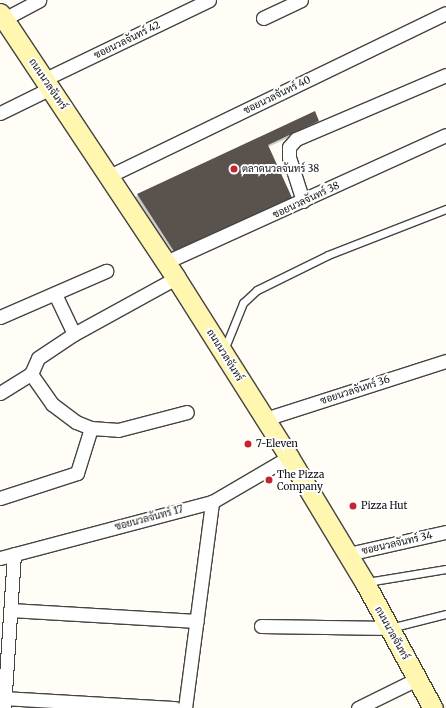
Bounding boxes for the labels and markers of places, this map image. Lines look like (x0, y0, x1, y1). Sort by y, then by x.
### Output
place label: ตลาดนวลจันทร์ 38 (242, 163, 319, 175)
marker: ตลาดนวลจันทร์ 38 (229, 164, 239, 174)
place label: 7-Eleven (256, 438, 298, 450)
marker: 7-Eleven (243, 439, 253, 449)
place label: The Pizza Company (277, 468, 324, 492)
marker: The Pizza Company (264, 475, 274, 485)
place label: Pizza Hut (361, 500, 407, 512)
marker: Pizza Hut (348, 501, 358, 511)

